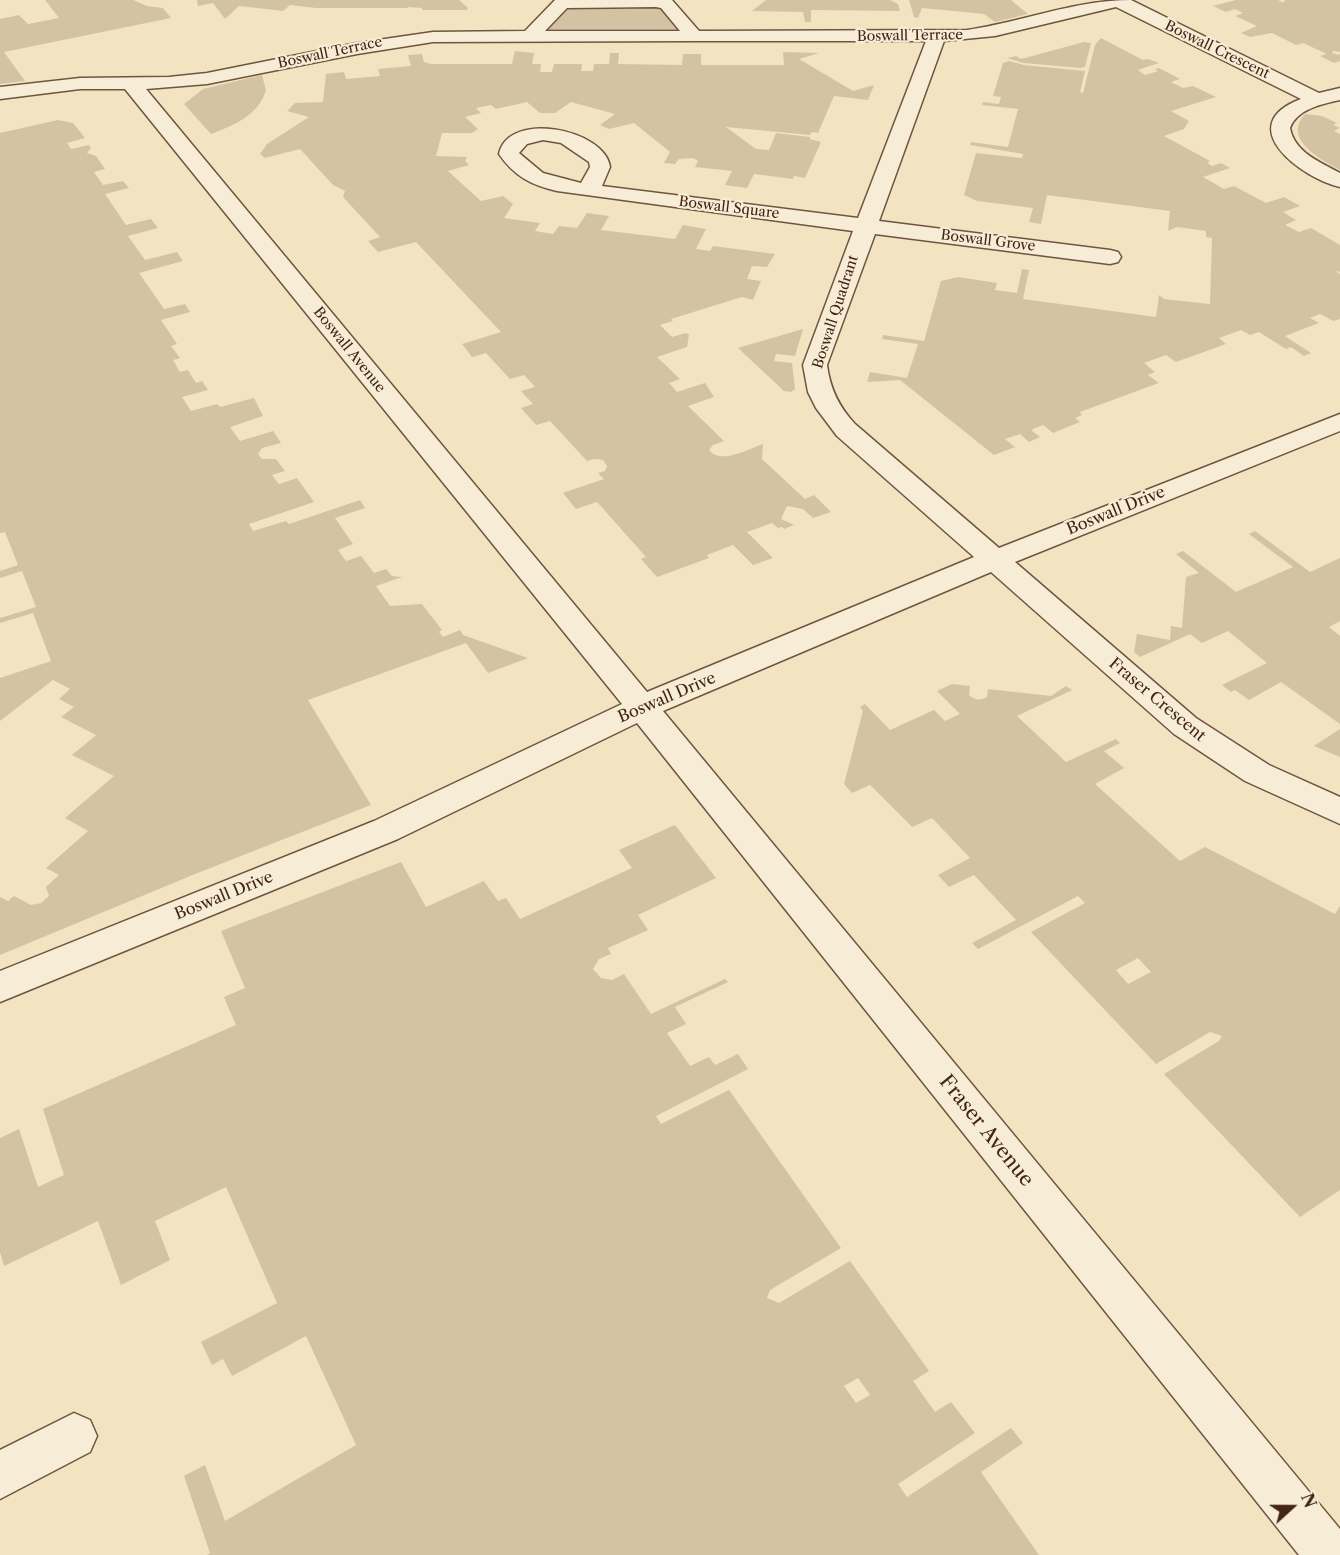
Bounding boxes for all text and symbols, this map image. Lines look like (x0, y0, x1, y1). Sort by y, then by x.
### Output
street label: Boswall Crescent (1162, 17, 1272, 83)
street label: Boswall Terrace (857, 27, 963, 45)
street label: Boswall Terrace (276, 34, 384, 72)
street label: Boswall Square (678, 193, 780, 223)
street label: Boswall Grove (940, 227, 1036, 255)
street label: Boswall Quadrant (810, 253, 862, 371)
street label: Boswall Avenue (310, 304, 388, 396)
street label: Boswall Drive (1064, 483, 1168, 539)
street label: Fraser Crescent (1105, 654, 1209, 746)
street label: Boswall Drive (615, 669, 719, 727)
street label: Boswall Drive (172, 868, 276, 924)
street label: Fraser Avenue (934, 1070, 1038, 1192)
north arrow (1262, 1477, 1322, 1537)
text: N (1297, 1490, 1321, 1511)

